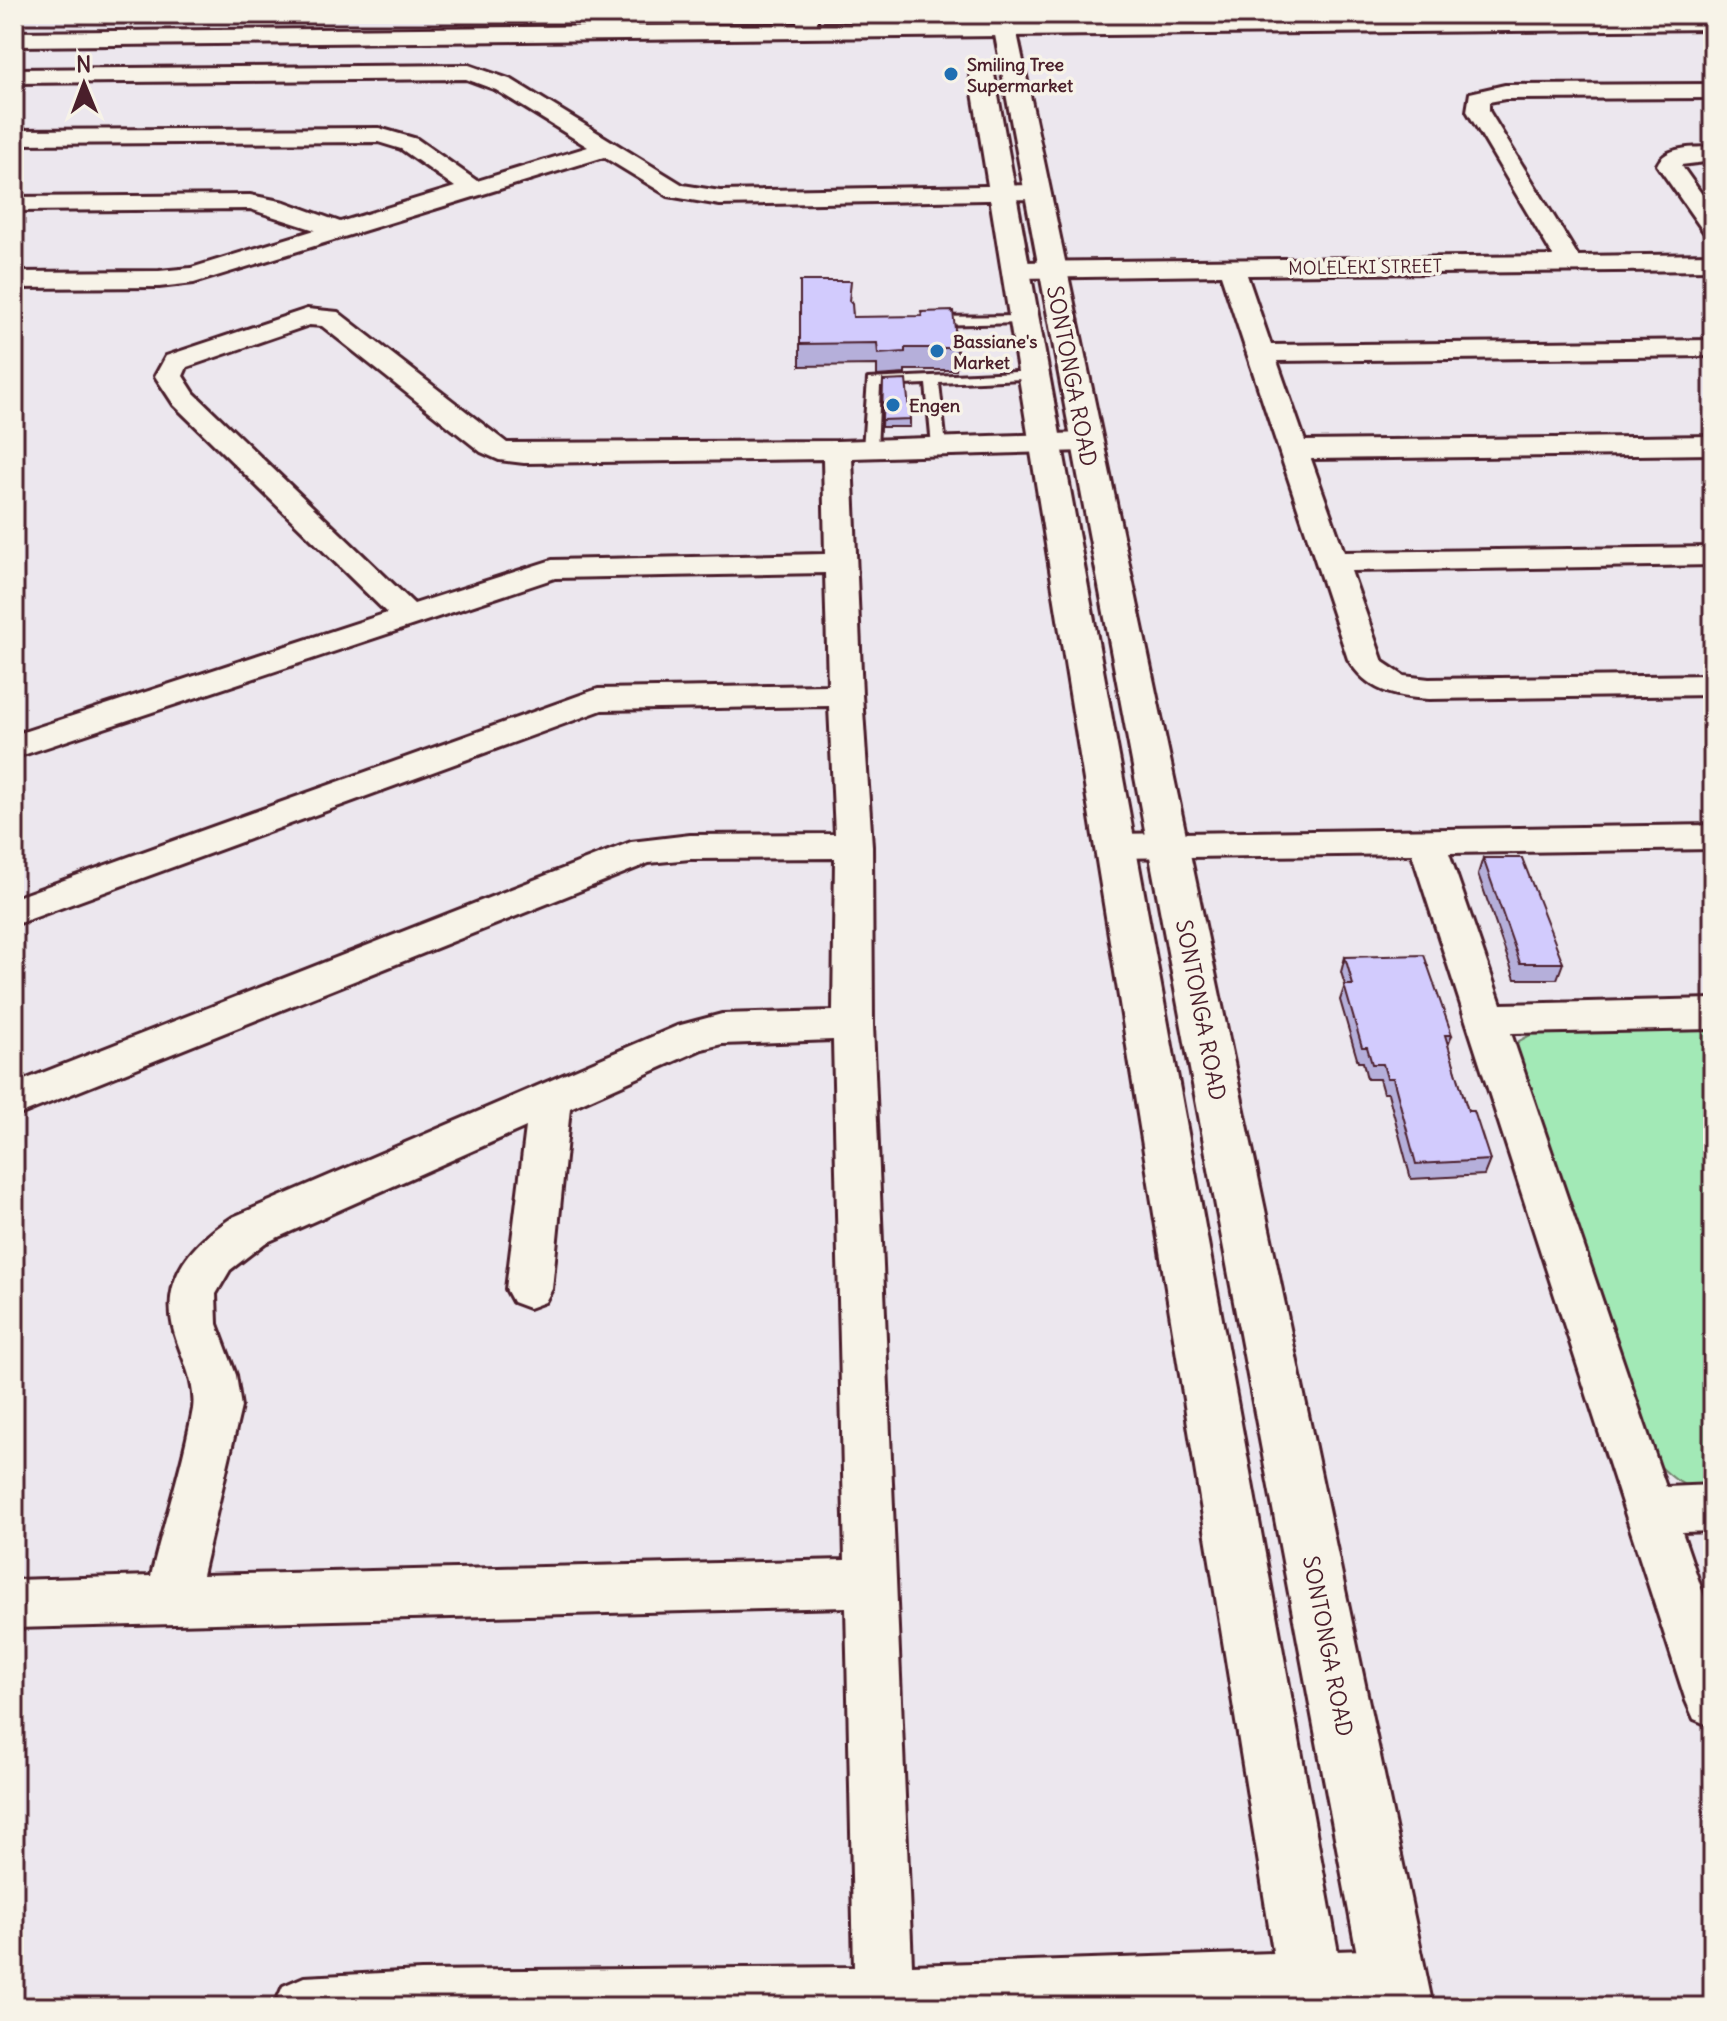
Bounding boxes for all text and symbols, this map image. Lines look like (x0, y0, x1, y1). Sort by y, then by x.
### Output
north arrow (44, 44, 124, 124)
text: N (76, 50, 91, 78)
place label: Smiling Tree Supermarket (967, 53, 1074, 97)
marker: Smiling Tree Supermarket (942, 65, 960, 83)
street label: MOLELEKI STREET (1288, 254, 1442, 280)
street label: SONTONGA ROAD (1041, 283, 1103, 469)
place label: Bassiane's Market (953, 330, 1038, 374)
marker: Bassiane's Market (928, 342, 946, 360)
place label: Engen (909, 394, 961, 417)
marker: Engen (884, 396, 902, 414)
street label: SONTONGA ROAD (1170, 917, 1232, 1103)
street label: SONTONGA ROAD (1297, 1553, 1359, 1739)

